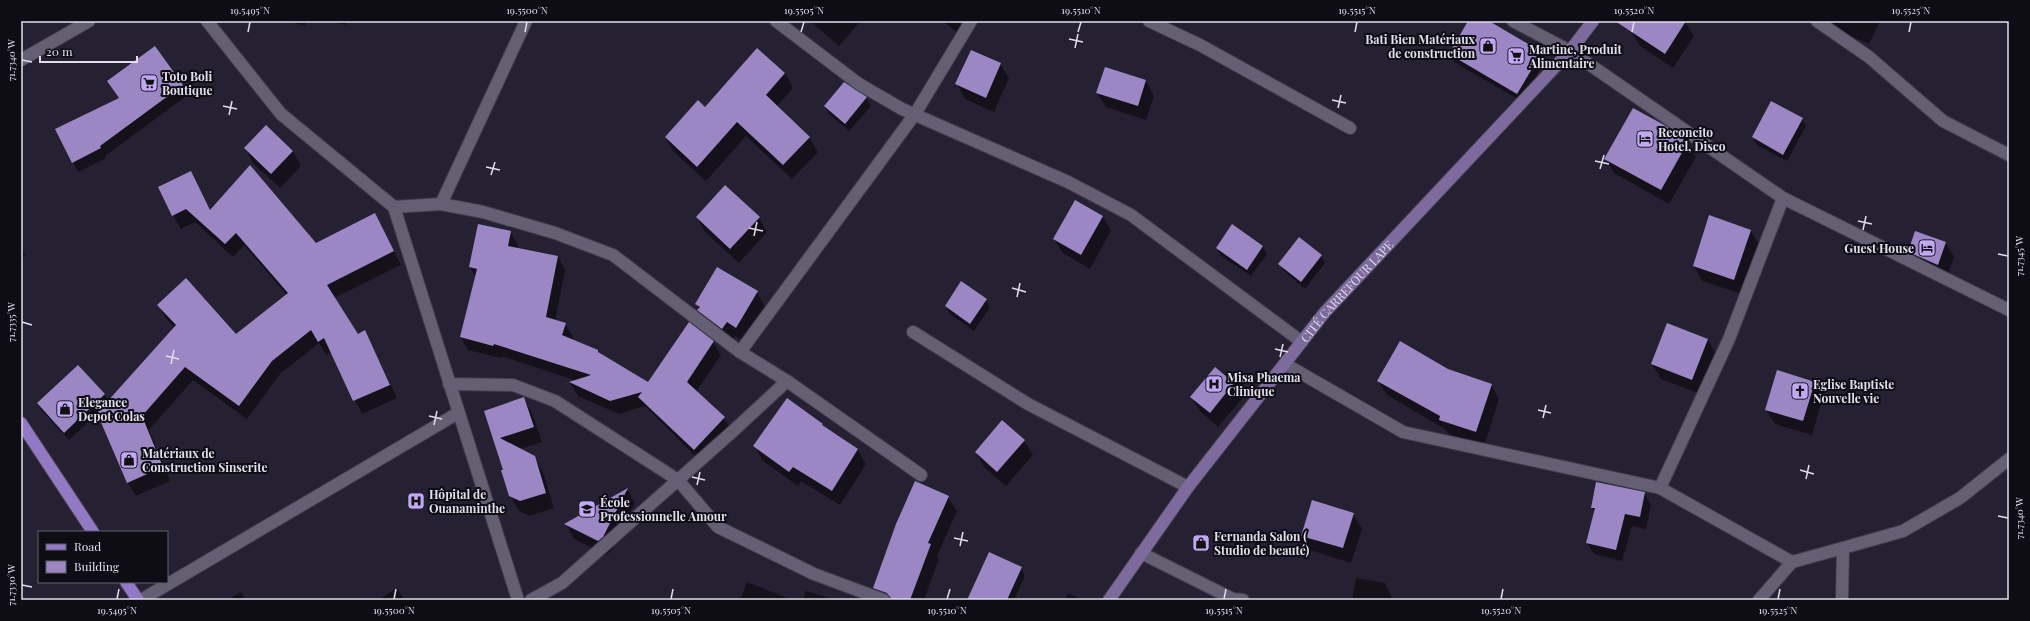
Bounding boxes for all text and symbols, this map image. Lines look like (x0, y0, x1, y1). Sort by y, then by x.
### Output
text: 19.5495°N (230, 3, 270, 17)
text: 19.5500°N (506, 3, 548, 17)
text: 19.5505°N (784, 3, 824, 17)
text: 19.5510°N (1061, 3, 1101, 17)
text: 19.5515°N (1338, 3, 1376, 17)
text: 19.5520°N (1614, 3, 1654, 17)
text: 19.5525°N (1892, 3, 1930, 17)
place label: Bati Bien Matériaux de construction (1365, 31, 1476, 61)
shop icon: Bati Bien Matériaux de construction (1478, 36, 1498, 56)
text: 71.7340°W (4, 38, 18, 81)
scale bar (40, 38, 137, 64)
place label: Martine, Produit Alimentaire (1528, 41, 1622, 71)
text: 20 m (46, 43, 73, 59)
supermarket icon: Martine, Produit Alimentaire (1506, 46, 1526, 66)
place label: Toto Boli Boutique (162, 68, 213, 98)
supermarket icon: Toto Boli Boutique (139, 73, 159, 93)
place label: Reconcito Hotel, Disco (1658, 124, 1726, 154)
hotel icon: Reconcito Hotel, Disco (1635, 129, 1655, 149)
text: 71.7345°W (2012, 235, 2026, 276)
street label: CITÉ CARREFOUR LAPE (1297, 237, 1396, 345)
hotel icon: Guest House (1917, 238, 1937, 258)
place label: Guest House (1844, 240, 1914, 256)
text: 71.7335°W (4, 301, 18, 342)
place label: Misa Phaema Clinique (1227, 369, 1301, 399)
hospital icon: Misa Phaema Clinique (1204, 374, 1224, 394)
place label: Eglise Baptiste Nouvelle vie (1813, 376, 1894, 406)
church icon: Eglise Baptiste Nouvelle vie (1790, 381, 1810, 401)
place label: Elegance Depot Colas (78, 394, 145, 424)
shop icon: Elegance Depot Colas (55, 399, 75, 419)
place label: Matériaux de Construction Sinserite (142, 445, 267, 475)
shop icon: Matériaux de Construction Sinserite (119, 450, 139, 470)
place label: Hôpital de Ouanaminthe (429, 486, 505, 516)
hospital icon: Hôpital de Ouanaminthe (406, 491, 426, 511)
place label: École Professionnelle Amour (600, 494, 727, 524)
text: 71.7340°W (2012, 496, 2026, 539)
school or university icon: École Professionnelle Amour (577, 499, 597, 519)
place label: Fernanda Salon ( Studio de beauté) (1214, 528, 1310, 558)
legend (38, 531, 168, 583)
shop icon: Fernanda Salon ( Studio de beauté) (1191, 533, 1211, 553)
text: Road (74, 538, 101, 554)
text: Building (74, 558, 120, 574)
text: 71.7330°W (4, 563, 18, 606)
text: 19.5495°N (97, 603, 137, 617)
text: 19.5500°N (373, 603, 415, 617)
text: 19.5505°N (651, 603, 691, 617)
text: 19.5510°N (927, 603, 967, 617)
text: 19.5515°N (1205, 603, 1243, 617)
text: 19.5520°N (1481, 603, 1521, 617)
text: 19.5525°N (1759, 603, 1797, 617)

